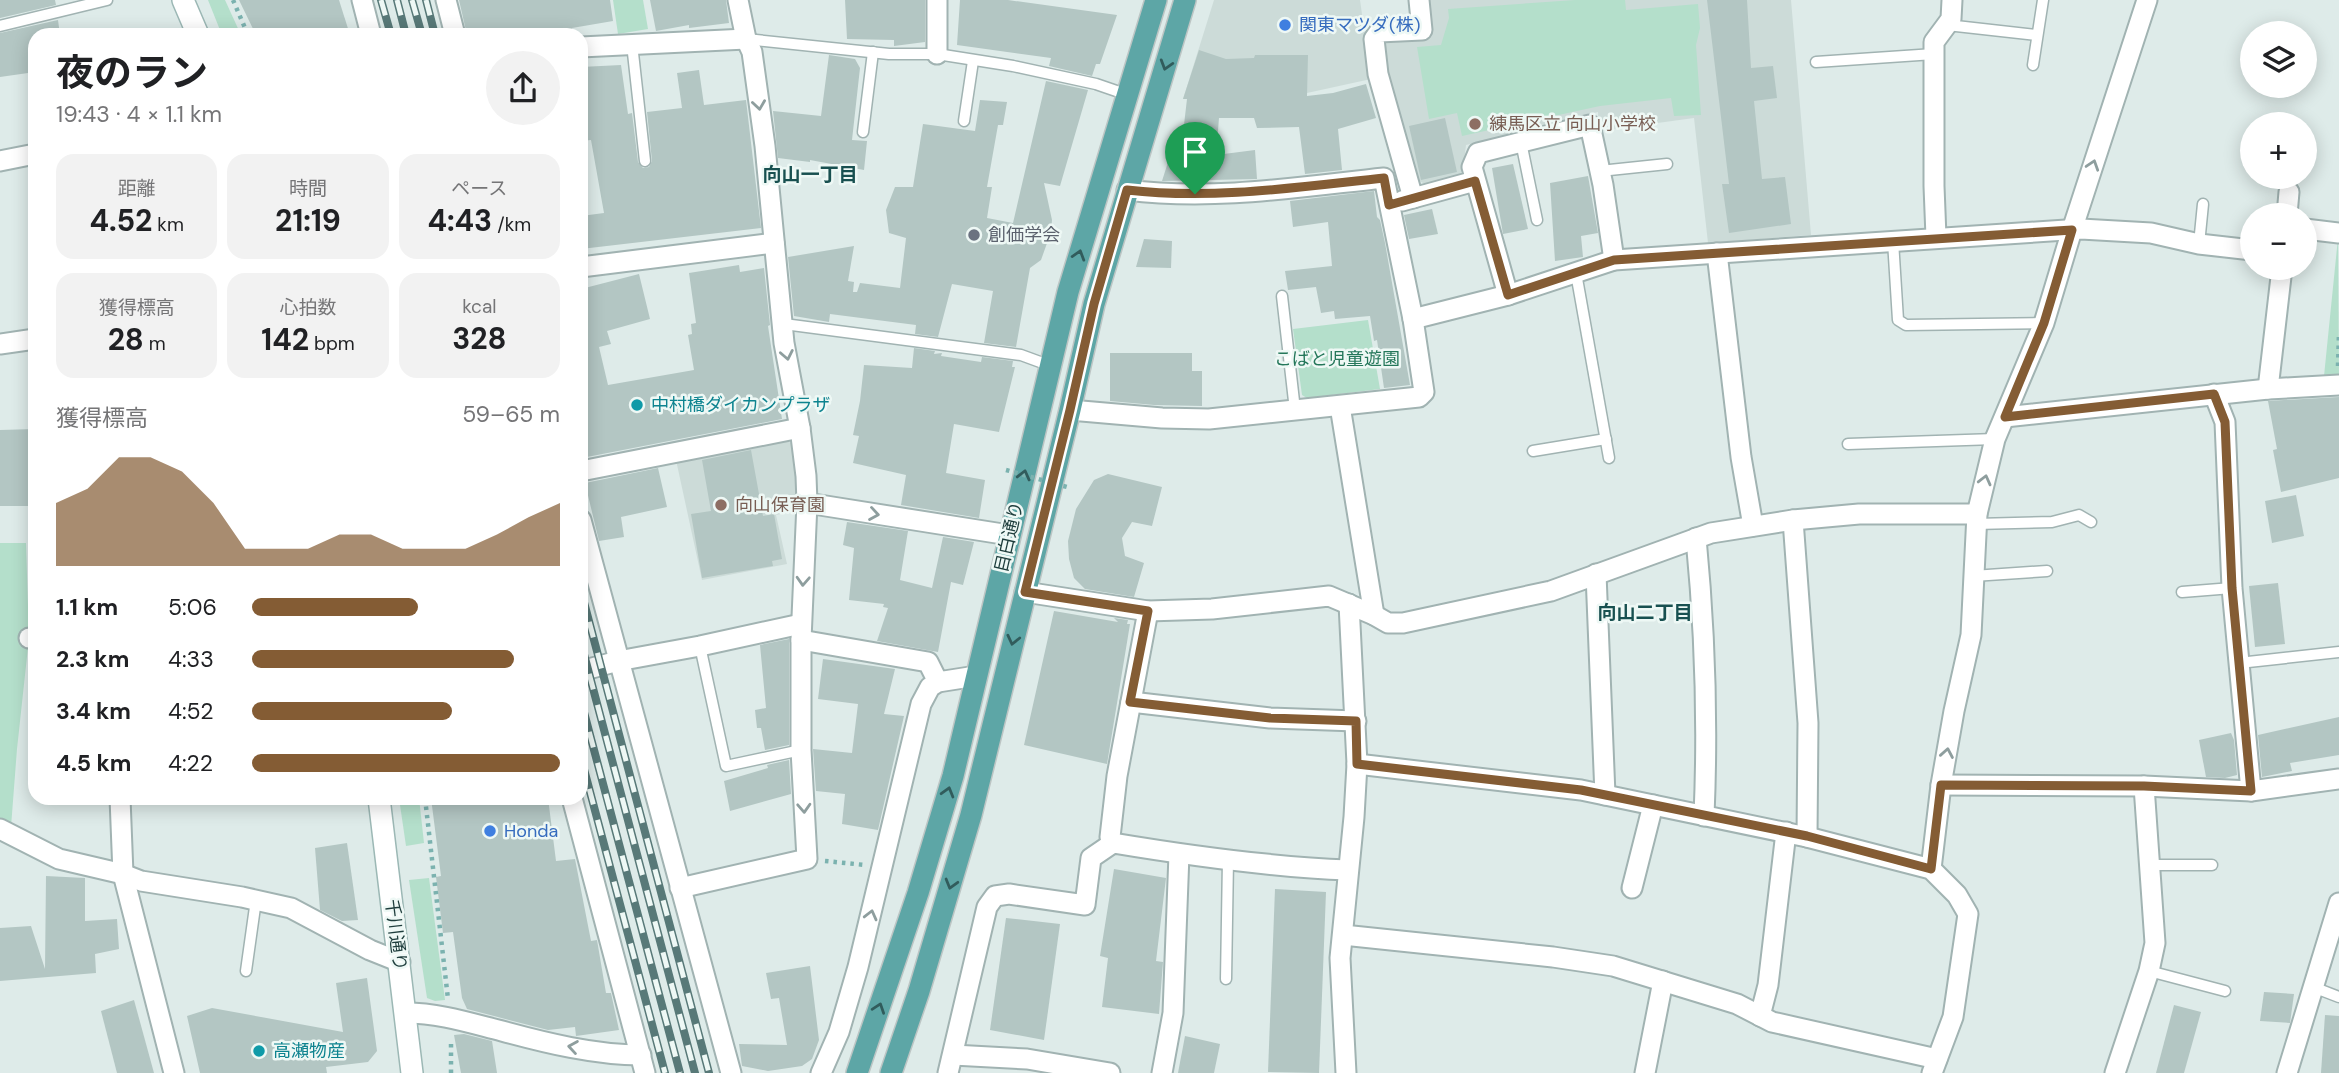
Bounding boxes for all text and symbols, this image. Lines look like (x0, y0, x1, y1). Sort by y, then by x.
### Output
place label: 関東マツダ(株) (1299, 13, 1420, 37)
marker: 関東マツダ(株) (1277, 17, 1293, 33)
map controls (2240, 21, 2317, 280)
button: layers (2240, 21, 2317, 98)
text: 夜のラン (56, 48, 208, 98)
button: share (486, 51, 560, 125)
one-way arrow (1159, 59, 1174, 71)
text: 19:43 · 4 × 1.1 km (56, 99, 222, 129)
one-way arrow (752, 99, 767, 111)
place label: 練馬区立 向山小学校 (1489, 112, 1656, 136)
button: + (2240, 112, 2317, 189)
marker: 練馬区立 向山小学校 (1467, 116, 1483, 132)
pin (1165, 122, 1225, 194)
icon: arrive (1176, 133, 1214, 171)
one-way arrow (2085, 159, 2099, 171)
district label: 向山一丁目 (762, 162, 858, 187)
text: 距離 (118, 176, 156, 201)
text: 時間 (289, 176, 327, 201)
text: ペース (451, 176, 507, 201)
text: 4.52 (89, 201, 152, 240)
text: 21:19 (275, 201, 341, 240)
text: 4:43 (427, 201, 492, 240)
button: − (2240, 203, 2317, 280)
text: km (152, 212, 184, 237)
text: /km (492, 212, 531, 237)
place label: 創価学会 (988, 223, 1060, 247)
marker: 創価学会 (966, 227, 982, 243)
one-way arrow (1071, 249, 1086, 261)
text: kcal (462, 294, 496, 319)
text: 獲得標高 (99, 295, 175, 320)
text: 心拍数 (279, 295, 337, 320)
text: 328 (452, 319, 506, 358)
text: 28 (108, 320, 144, 359)
text: 142 (261, 320, 309, 359)
text: m (144, 331, 166, 356)
text: bpm (309, 331, 355, 356)
park label: こばと児童遊園 (1274, 347, 1400, 371)
one-way arrow (778, 349, 793, 361)
place label: 中村橋ダイカンプラザ (651, 393, 830, 417)
marker: 中村橋ダイカンプラザ (629, 397, 645, 413)
text: 59–65 m (462, 399, 560, 429)
text: 獲得標高 (56, 403, 148, 433)
one-way arrow (1016, 469, 1030, 481)
one-way arrow (1977, 474, 1991, 486)
place label: 向山保育園 (735, 493, 825, 517)
marker: 向山保育園 (713, 497, 729, 513)
street label: 目白通り (989, 499, 1029, 575)
one-way arrow (868, 506, 880, 521)
one-way arrow (796, 576, 811, 587)
text: 1.1 km (56, 592, 118, 622)
text: 5:06 (168, 592, 217, 622)
district label: 向山二丁目 (1597, 600, 1693, 625)
one-way arrow (1007, 634, 1022, 646)
text: 2.3 km (56, 644, 129, 674)
text: 4:33 (168, 644, 214, 674)
text: 3.4 km (56, 696, 131, 726)
text: 4:52 (168, 696, 214, 726)
one-way arrow (1939, 747, 1954, 758)
text: 4.5 km (56, 748, 131, 778)
text: 4:22 (168, 748, 213, 778)
one-way arrow (940, 786, 955, 798)
one-way arrow (796, 803, 811, 814)
place label: Honda (504, 819, 558, 843)
marker: Honda (482, 823, 498, 839)
one-way arrow (945, 878, 960, 890)
street label: 千川通り (380, 898, 412, 972)
one-way arrow (863, 909, 877, 921)
one-way arrow (871, 1003, 885, 1015)
place label: 高瀬物産 (273, 1039, 345, 1063)
one-way arrow (567, 1040, 579, 1055)
marker: 高瀬物産 (251, 1043, 267, 1059)

